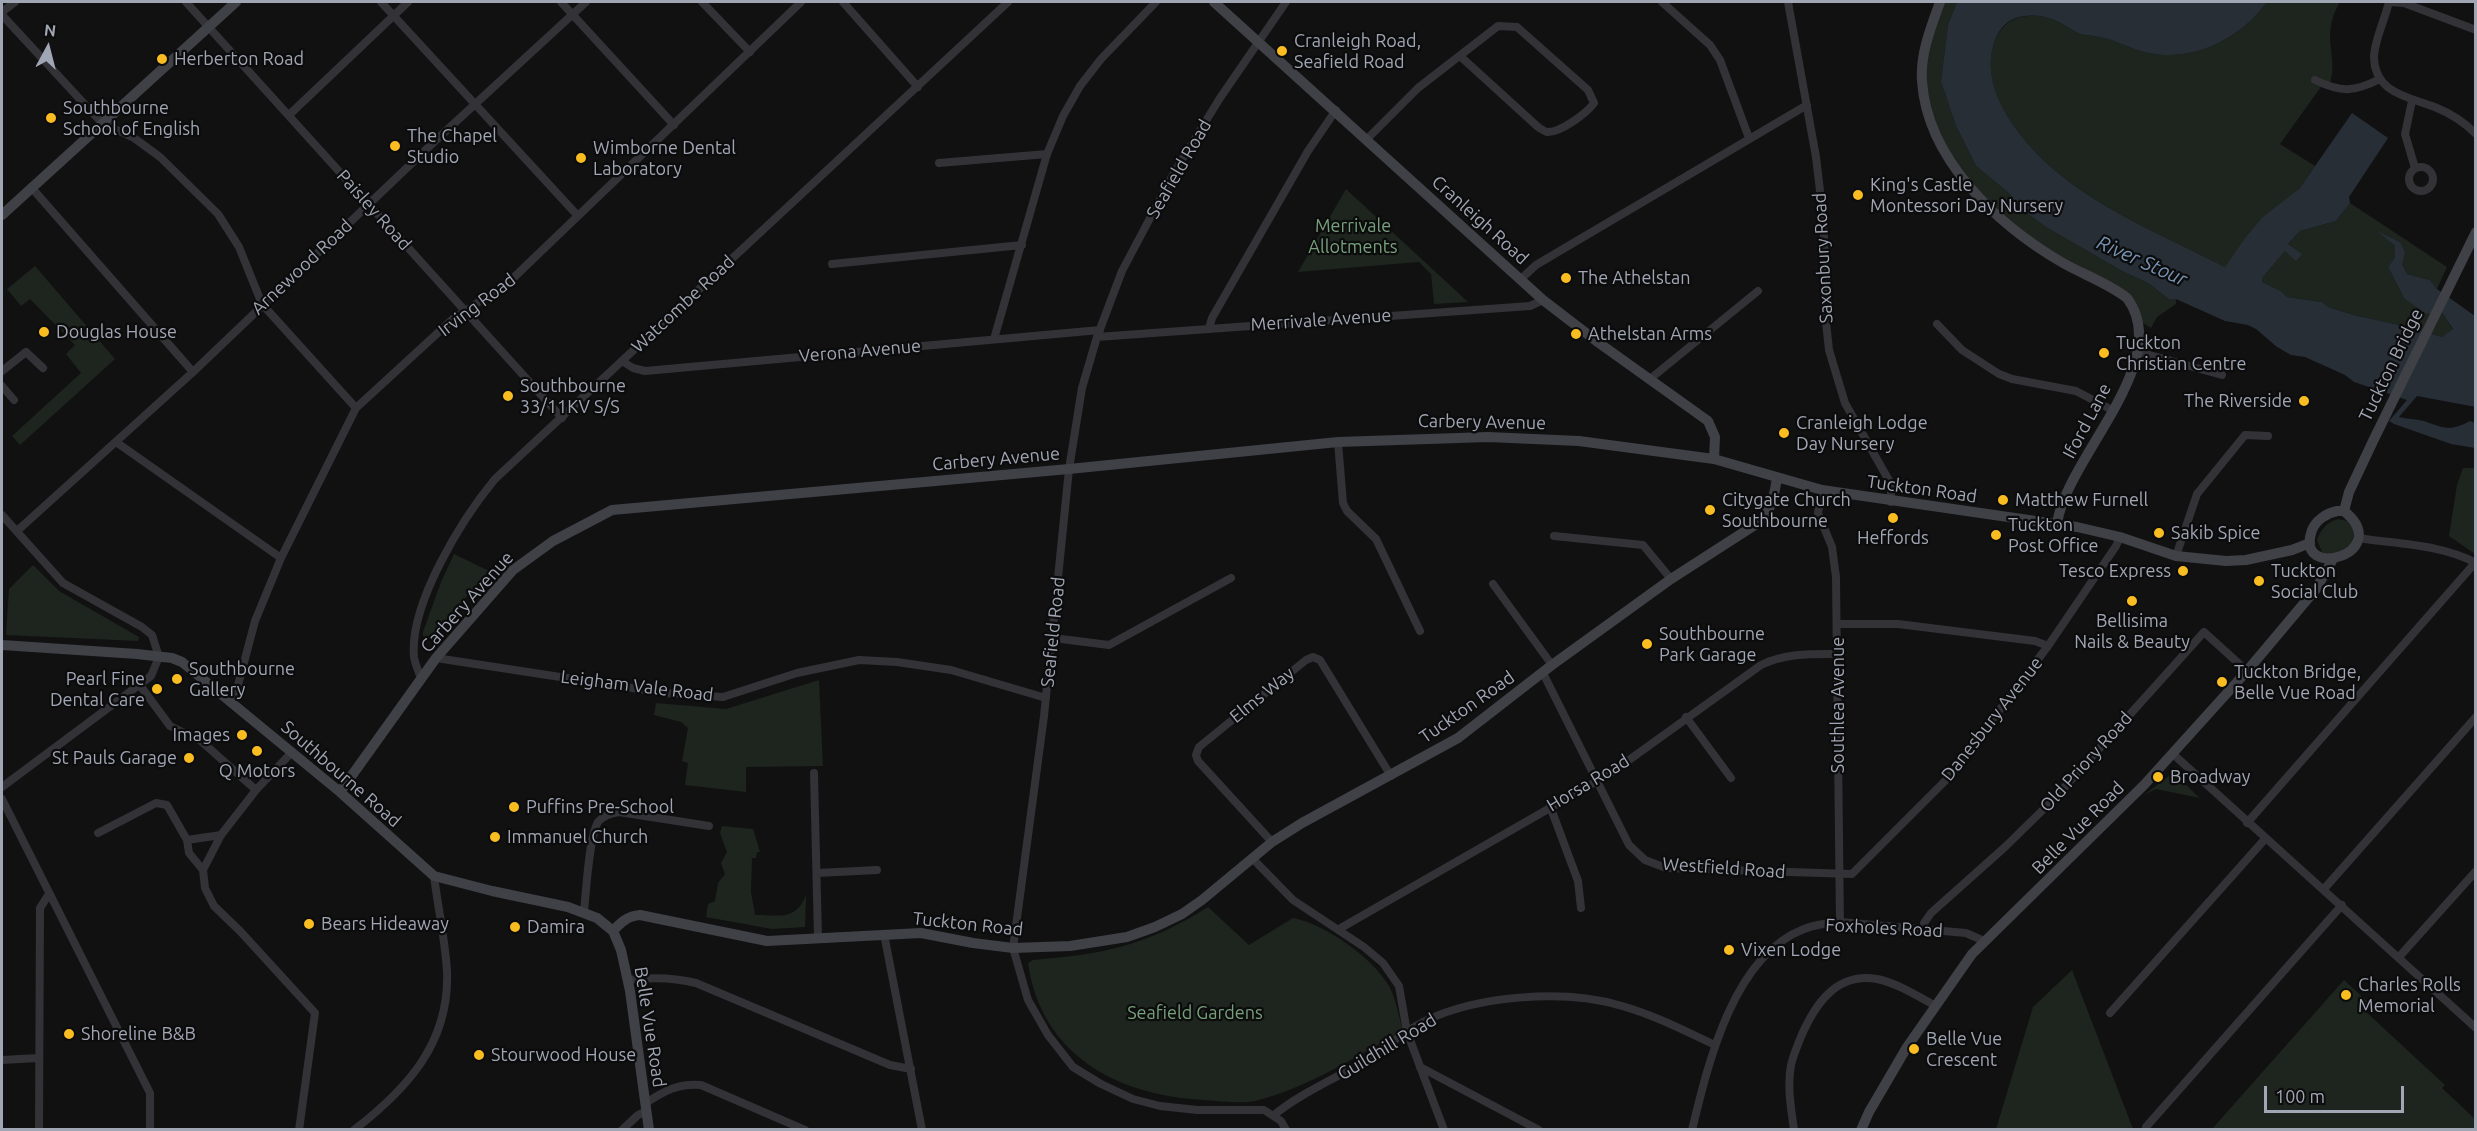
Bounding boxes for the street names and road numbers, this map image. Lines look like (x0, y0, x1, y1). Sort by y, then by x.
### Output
street label: Seafield Road (1142, 116, 1216, 222)
street label: Paisley Road (332, 165, 416, 255)
street label: Cranleigh Road (1427, 171, 1533, 269)
street label: Saxonbury Road (1809, 192, 1837, 324)
street label: Arnewood Road (247, 215, 357, 319)
street label: Watcombe Road (627, 251, 739, 357)
street label: Irving Road (434, 269, 520, 341)
street label: Merrivale Avenue (1250, 304, 1392, 336)
street label: Tuckton Bridge (2354, 305, 2428, 425)
street label: Verona Avenue (798, 335, 922, 367)
street label: Iford Lane (2058, 380, 2116, 462)
street label: Carbery Avenue (1418, 410, 1546, 434)
street label: Carbery Avenue (931, 443, 1061, 475)
street label: Tuckton Road (1866, 471, 1978, 507)
street label: Carbery Avenue (416, 547, 518, 657)
street label: Seafield Road (1036, 576, 1070, 688)
street label: Southlea Avenue (1827, 637, 1849, 773)
street label: Danesbury Avenue (1937, 653, 2047, 785)
street label: Elms Way (1225, 663, 1299, 727)
street label: Leigham Vale Road (559, 666, 715, 706)
street label: Tuckton Road (1415, 666, 1519, 748)
street label: Old Priory Road (2035, 707, 2137, 817)
street label: Southbourne Road (277, 716, 405, 832)
street label: Horsa Road (1543, 750, 1633, 816)
street label: Belle Vue Road (2027, 777, 2129, 879)
street label: Westfield Road (1662, 853, 1786, 883)
street label: Tuckton Road (912, 907, 1024, 941)
street label: Foxholes Road (1825, 914, 1943, 942)
street label: Belle Vue Road (630, 965, 670, 1089)
street label: Guildhill Road (1334, 1009, 1440, 1085)

